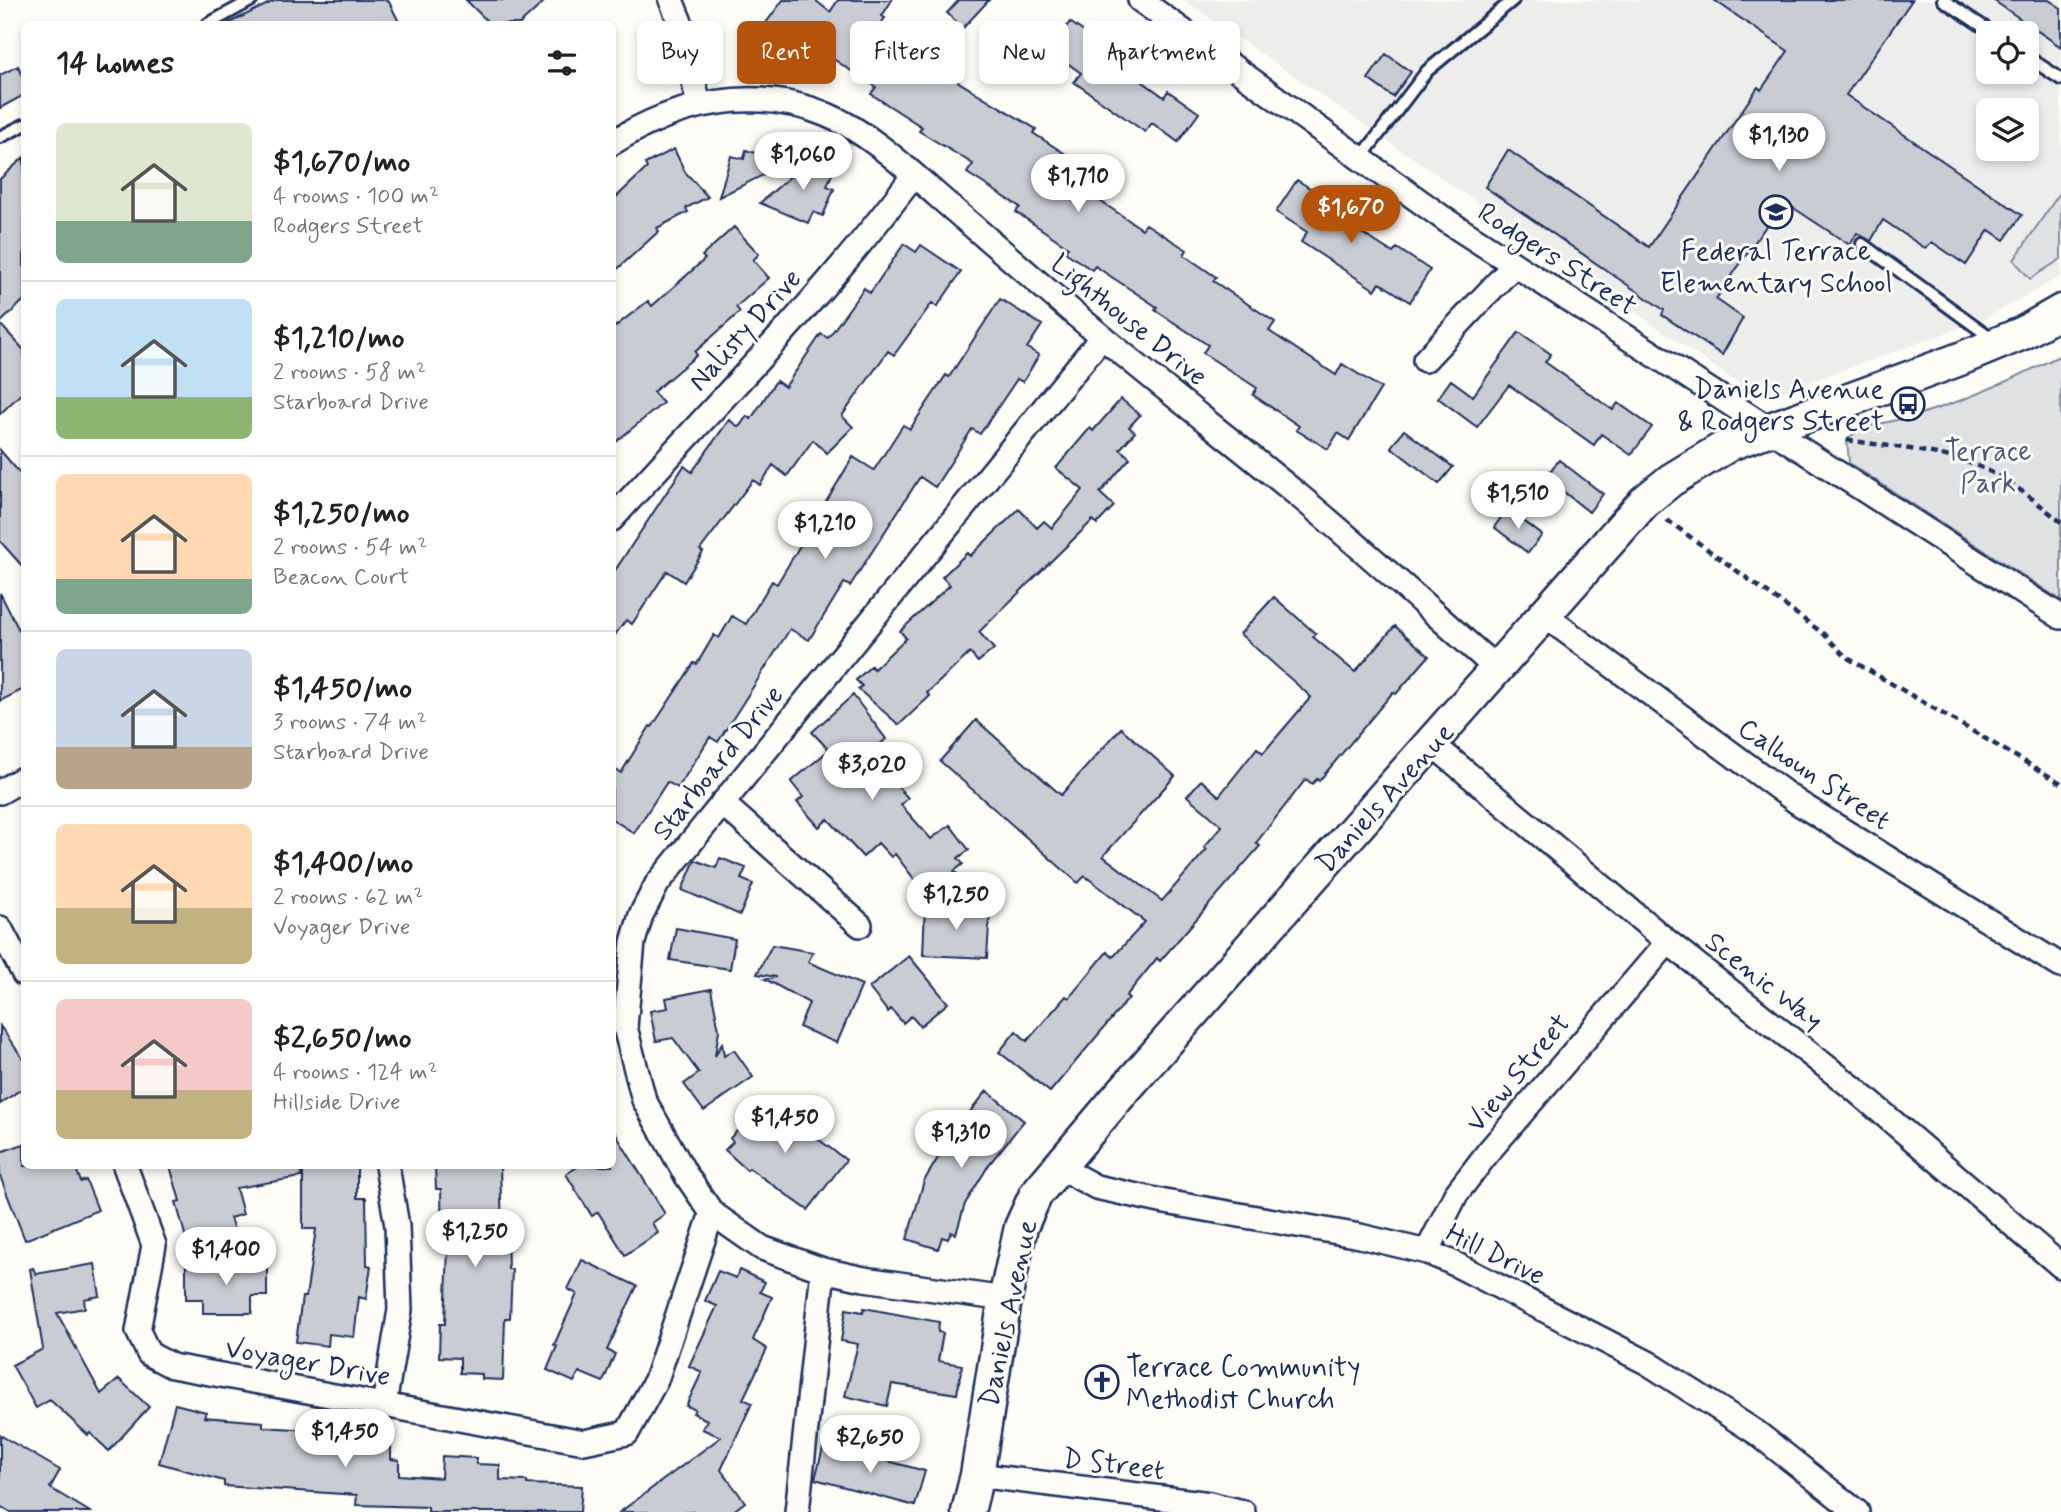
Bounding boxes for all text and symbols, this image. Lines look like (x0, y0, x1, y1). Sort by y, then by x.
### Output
chip: Buy (637, 21, 723, 84)
chip: Rent (737, 21, 836, 84)
chip: Filters (850, 21, 965, 84)
chip: New (979, 21, 1069, 84)
chip: Apartment (1083, 21, 1240, 84)
map controls (1976, 21, 2039, 161)
button: locate (1976, 21, 2039, 84)
text: 14 homes (56, 44, 174, 83)
icon: filters (543, 44, 581, 82)
button: layers (1976, 98, 2039, 161)
pin: $1,130 (1722, 114, 1836, 173)
text: $1,130 (1749, 121, 1809, 151)
pin: $1,060 (746, 132, 860, 192)
text: $1,060 (770, 140, 836, 170)
text: $1,670/mo (273, 143, 410, 182)
icon: home (112, 151, 196, 235)
pin: $1,710 (1021, 154, 1135, 214)
text: $1,710 (1047, 162, 1109, 192)
text: 4 rooms · 100 m² (273, 182, 439, 212)
pin: $1,670 (1294, 186, 1408, 245)
text: $1,670 (1317, 193, 1385, 223)
school or university icon: Federal Terrace Elementary School (1757, 193, 1795, 231)
street label: Rodgers Street (1469, 195, 1643, 327)
text: Rodgers Street (273, 212, 423, 242)
place label: Federal Terrace Elementary School (1660, 234, 1892, 303)
street label: Lighthouse Drive (1041, 246, 1214, 398)
street label: Nalisty Drive (681, 262, 811, 400)
text: $1,210/mo (273, 319, 405, 358)
icon: home (112, 327, 196, 411)
text: 2 rooms · 58 m² (273, 358, 426, 388)
place label: Daniels Avenue & Rodgers Street (1677, 372, 1884, 443)
bus stop icon: Daniels Avenue & Rodgers Street (1889, 385, 1927, 423)
text: Starboard Drive (273, 388, 429, 418)
park label: Terrace Park (1944, 434, 2032, 503)
pin: $1,510 (1461, 472, 1575, 531)
text: $1,510 (1487, 479, 1549, 509)
text: $1,250/mo (273, 494, 410, 533)
icon: home (112, 502, 196, 586)
pin: $1,210 (768, 502, 882, 561)
text: $1,210 (794, 509, 856, 539)
text: 2 rooms · 54 m² (273, 533, 427, 563)
text: Beacon Court (273, 563, 409, 593)
text: $1,450/mo (273, 669, 412, 708)
icon: home (112, 677, 196, 761)
street label: Starboard Drive (645, 678, 793, 849)
text: 3 rooms · 74 m² (273, 708, 427, 738)
street label: Calhoun Street (1730, 710, 1897, 840)
street label: Daniels Avenue (1308, 716, 1463, 882)
text: Starboard Drive (273, 738, 429, 768)
pin: $3,020 (815, 742, 929, 802)
text: $3,020 (838, 750, 906, 780)
text: $1,400/mo (273, 844, 413, 883)
icon: home (112, 852, 196, 936)
pin: $1,250 (899, 872, 1013, 932)
text: $1,250 (923, 880, 989, 910)
text: 2 rooms · 62 m² (273, 883, 424, 913)
text: Voyager Drive (273, 913, 410, 943)
street label: Scenic Way (1697, 924, 1830, 1040)
street label: View Street (1458, 1006, 1580, 1141)
text: $2,650/mo (273, 1019, 412, 1058)
icon: home (112, 1027, 196, 1111)
text: 4 rooms · 124 m² (273, 1058, 438, 1088)
text: Hillside Drive (273, 1088, 401, 1118)
pin: $1,450 (728, 1096, 842, 1155)
text: $1,450 (751, 1103, 819, 1133)
pin: $1,310 (904, 1110, 1018, 1170)
text: $1,310 (931, 1118, 991, 1148)
pin: $1,250 (418, 1210, 532, 1269)
street label: Hill Drive (1439, 1215, 1551, 1295)
text: $1,250 (442, 1217, 508, 1247)
street label: Daniels Avenue (972, 1217, 1047, 1410)
pin: $1,400 (169, 1228, 283, 1287)
text: $1,400 (191, 1235, 261, 1265)
street label: Voyager Drive (222, 1331, 393, 1398)
place label: Terrace Community Methodist Church (1126, 1350, 1361, 1419)
church icon: Terrace Community Methodist Church (1083, 1363, 1121, 1401)
pin: $1,450 (288, 1410, 402, 1469)
pin: $2,650 (813, 1416, 927, 1475)
text: $1,450 (311, 1417, 379, 1447)
text: $2,650 (836, 1423, 904, 1453)
street label: D Street (1061, 1441, 1167, 1490)

